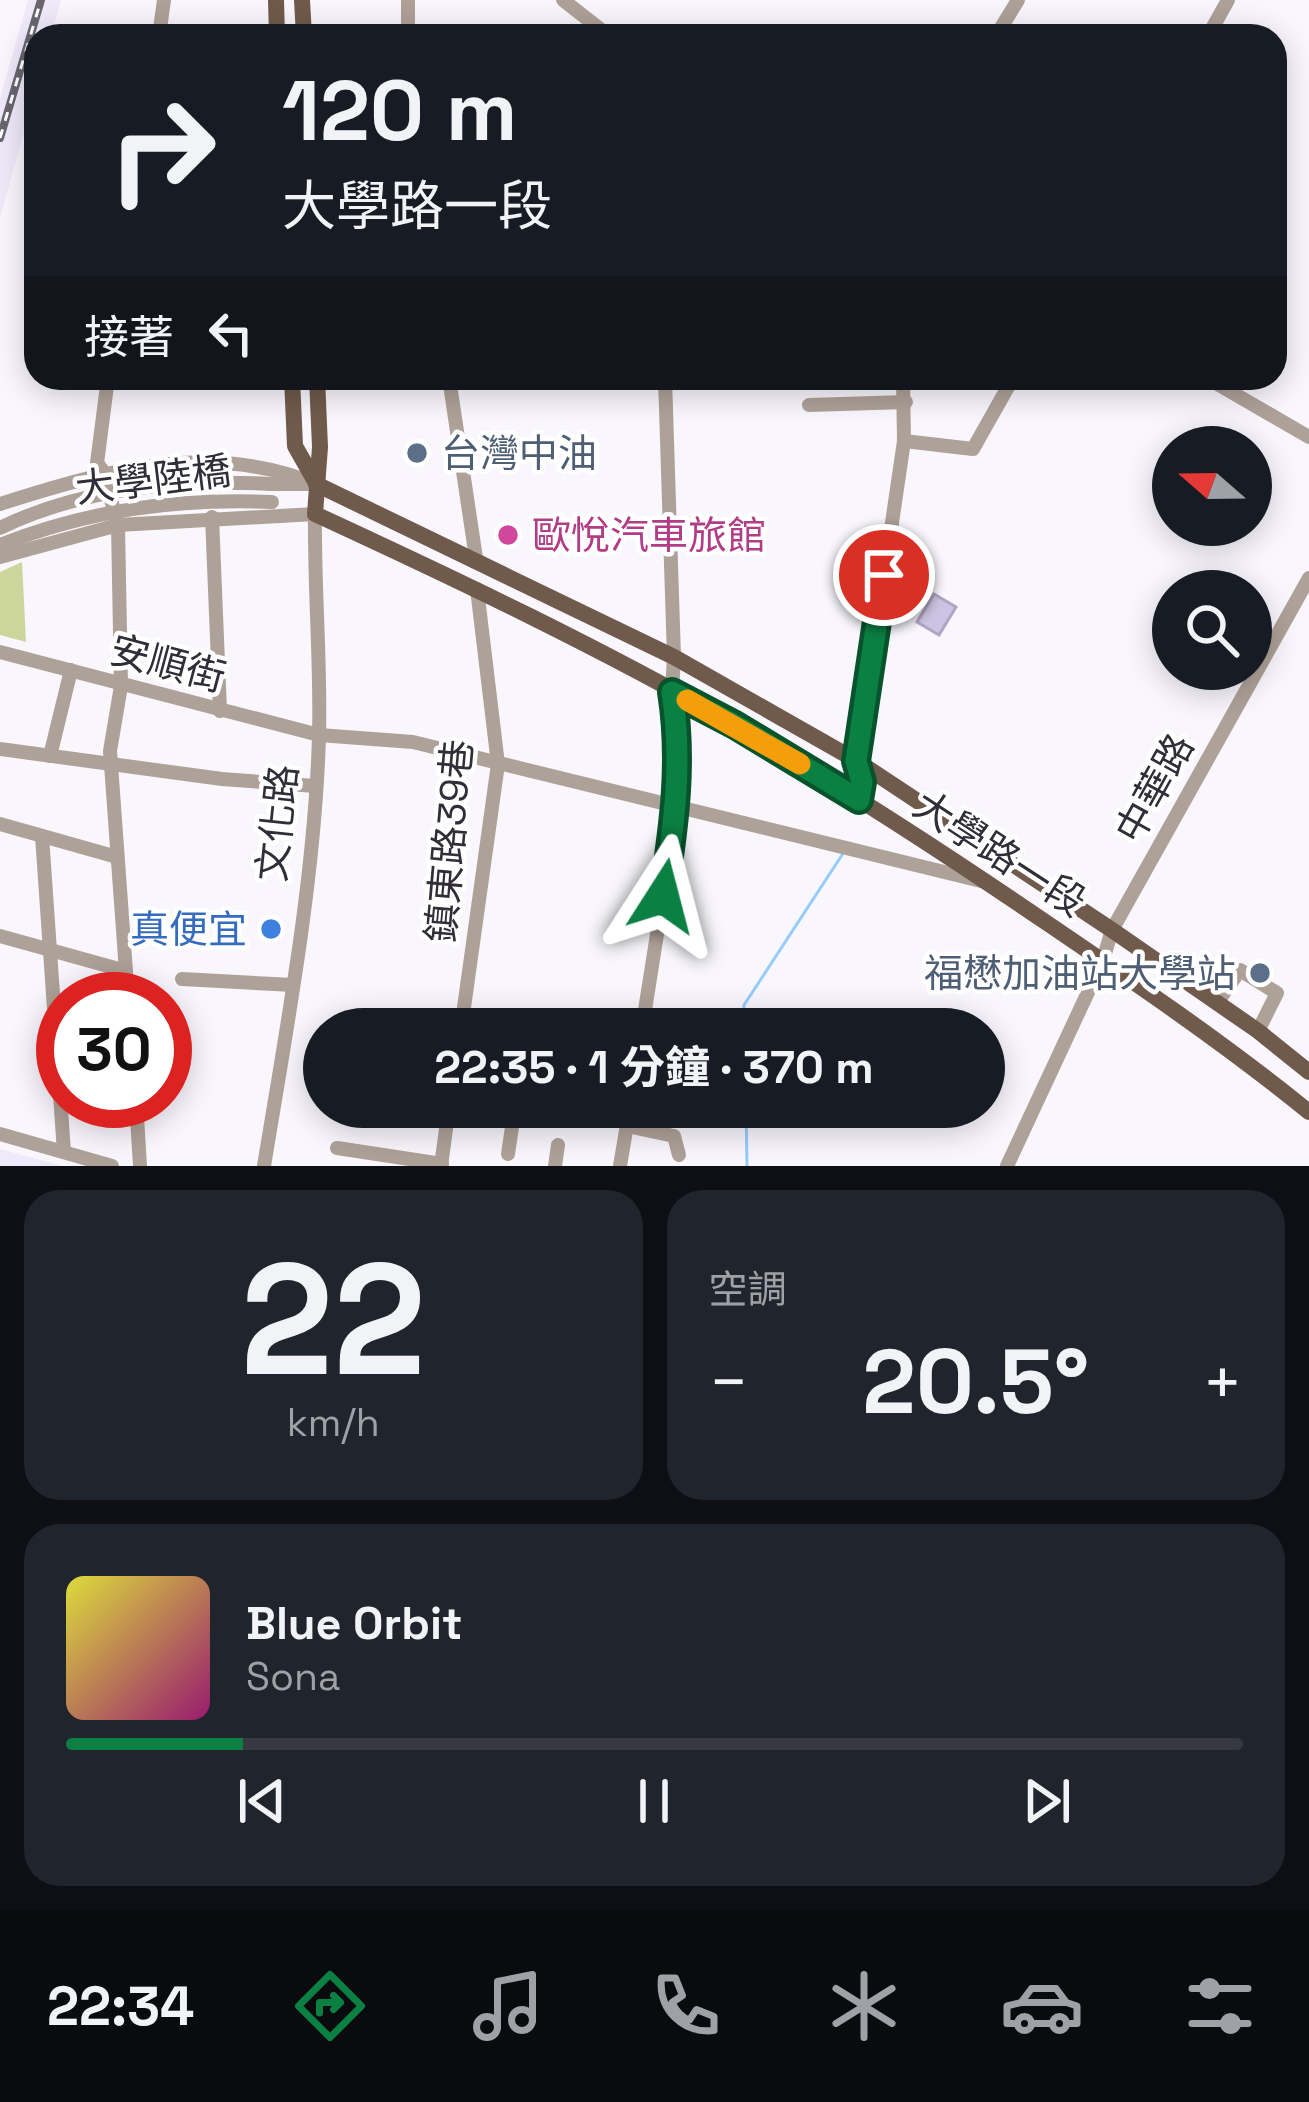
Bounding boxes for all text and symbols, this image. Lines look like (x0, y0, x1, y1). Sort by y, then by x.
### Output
text: 120 m (282, 57, 517, 165)
icon: right (84, 72, 240, 228)
text: 大學路一段 (282, 172, 552, 241)
icon: left (198, 300, 264, 366)
text: 接著 (84, 309, 174, 366)
north arrow (1152, 426, 1272, 546)
map controls (1152, 426, 1272, 690)
place label: 台灣中油 (441, 429, 597, 478)
marker: 台灣中油 (404, 440, 430, 466)
street label: 大學陸橋 (73, 446, 233, 513)
place label: 歐悅汽車旅館 (532, 511, 766, 560)
marker: 歐悅汽車旅館 (495, 522, 521, 548)
pin (833, 524, 935, 626)
icon: arrive (851, 542, 917, 608)
button: search (1152, 570, 1272, 690)
street label: 安順街 (105, 625, 231, 702)
street label: 中華路 (1105, 725, 1204, 851)
street label: 鎮東路39巷 (416, 738, 483, 945)
street label: 文化路 (247, 762, 308, 884)
street label: 大學路一段 (905, 780, 1095, 927)
position arrow (600, 833, 726, 959)
place label: 真便宜 (130, 905, 247, 954)
marker: 真便宜 (258, 916, 284, 942)
place label: 福懋加油站大學站 (924, 949, 1236, 998)
marker: 福懋加油站大學站 (1247, 960, 1273, 986)
speed limit sign: 30 (36, 972, 192, 1128)
text: 22:35 · 1 分鐘 · 370 m (434, 1039, 874, 1096)
text: 22 (241, 1220, 426, 1420)
text: 空調 (709, 1265, 787, 1314)
text: 20.5° (862, 1324, 1089, 1439)
text: − (709, 1340, 749, 1424)
text: + (1202, 1340, 1243, 1424)
text: km/h (287, 1398, 380, 1447)
text: Blue Orbit (246, 1595, 462, 1652)
text: Sona (246, 1652, 340, 1701)
icon: previous (229, 1768, 295, 1834)
icon: pause (621, 1768, 687, 1834)
icon: next (1014, 1768, 1080, 1834)
icon: directions (288, 1964, 372, 2048)
icon: music (466, 1964, 550, 2048)
icon: phone (644, 1964, 728, 2048)
icon: climate (822, 1964, 906, 2048)
icon: car (1000, 1964, 1084, 2048)
icon: filters (1178, 1964, 1262, 2048)
text: 22:34 (47, 1972, 194, 2041)

